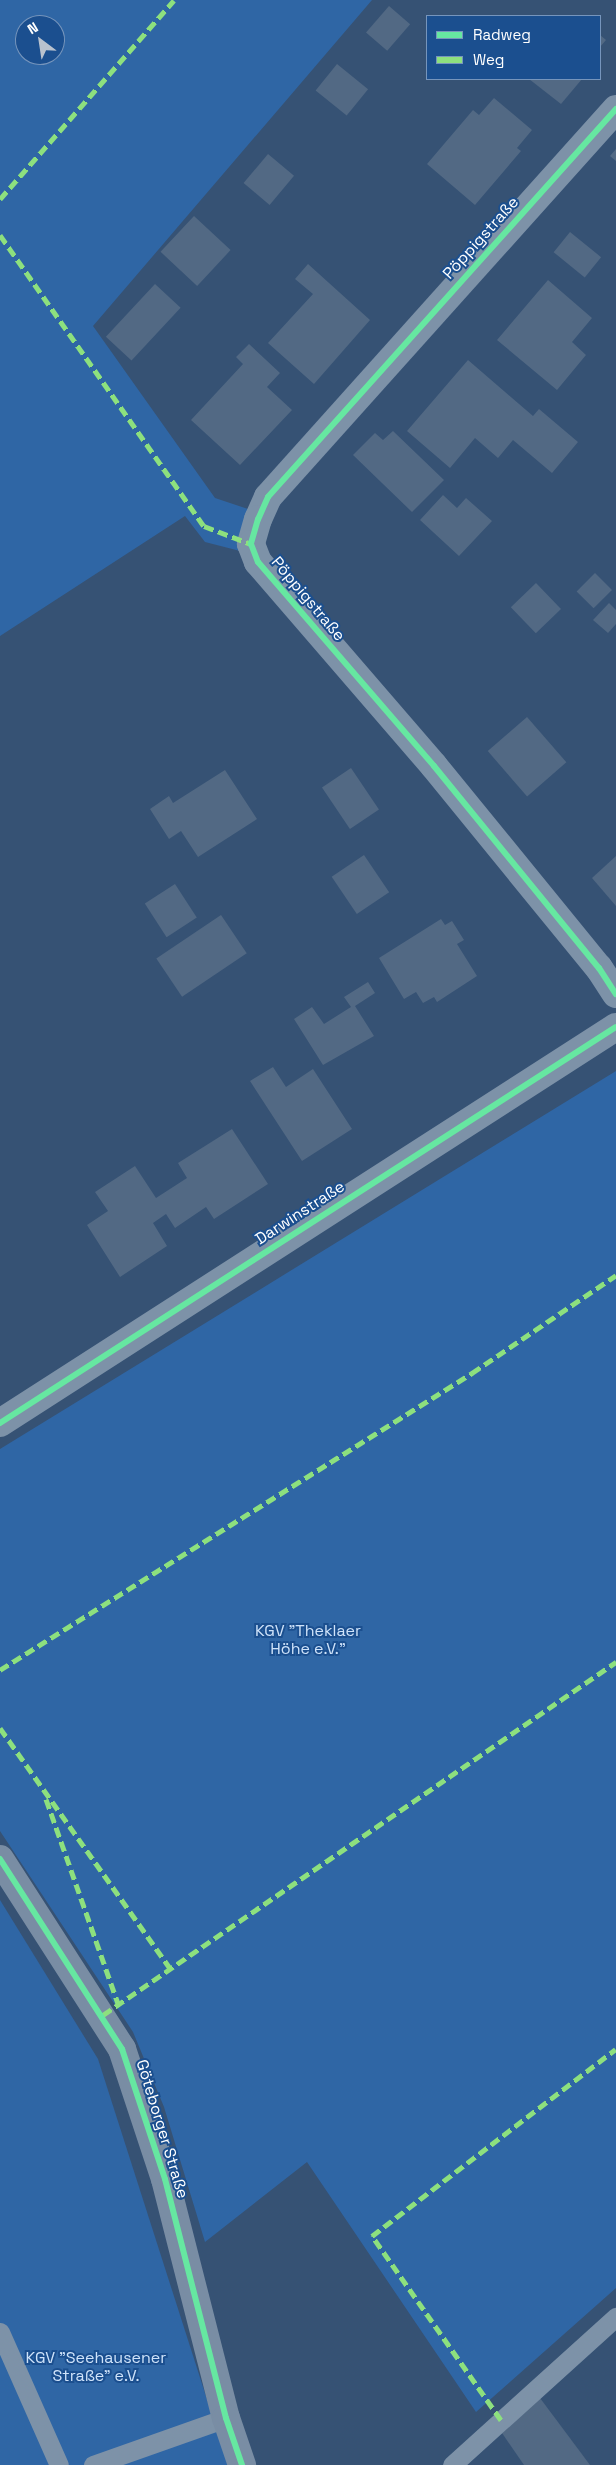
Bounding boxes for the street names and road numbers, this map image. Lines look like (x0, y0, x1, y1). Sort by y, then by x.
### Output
street label: Pöppigstraße (439, 193, 523, 283)
street label: Pöppigstraße (267, 553, 349, 645)
street label: Darwinstraße (252, 1177, 348, 1249)
street label: Göteborger Straße (132, 2057, 192, 2201)

